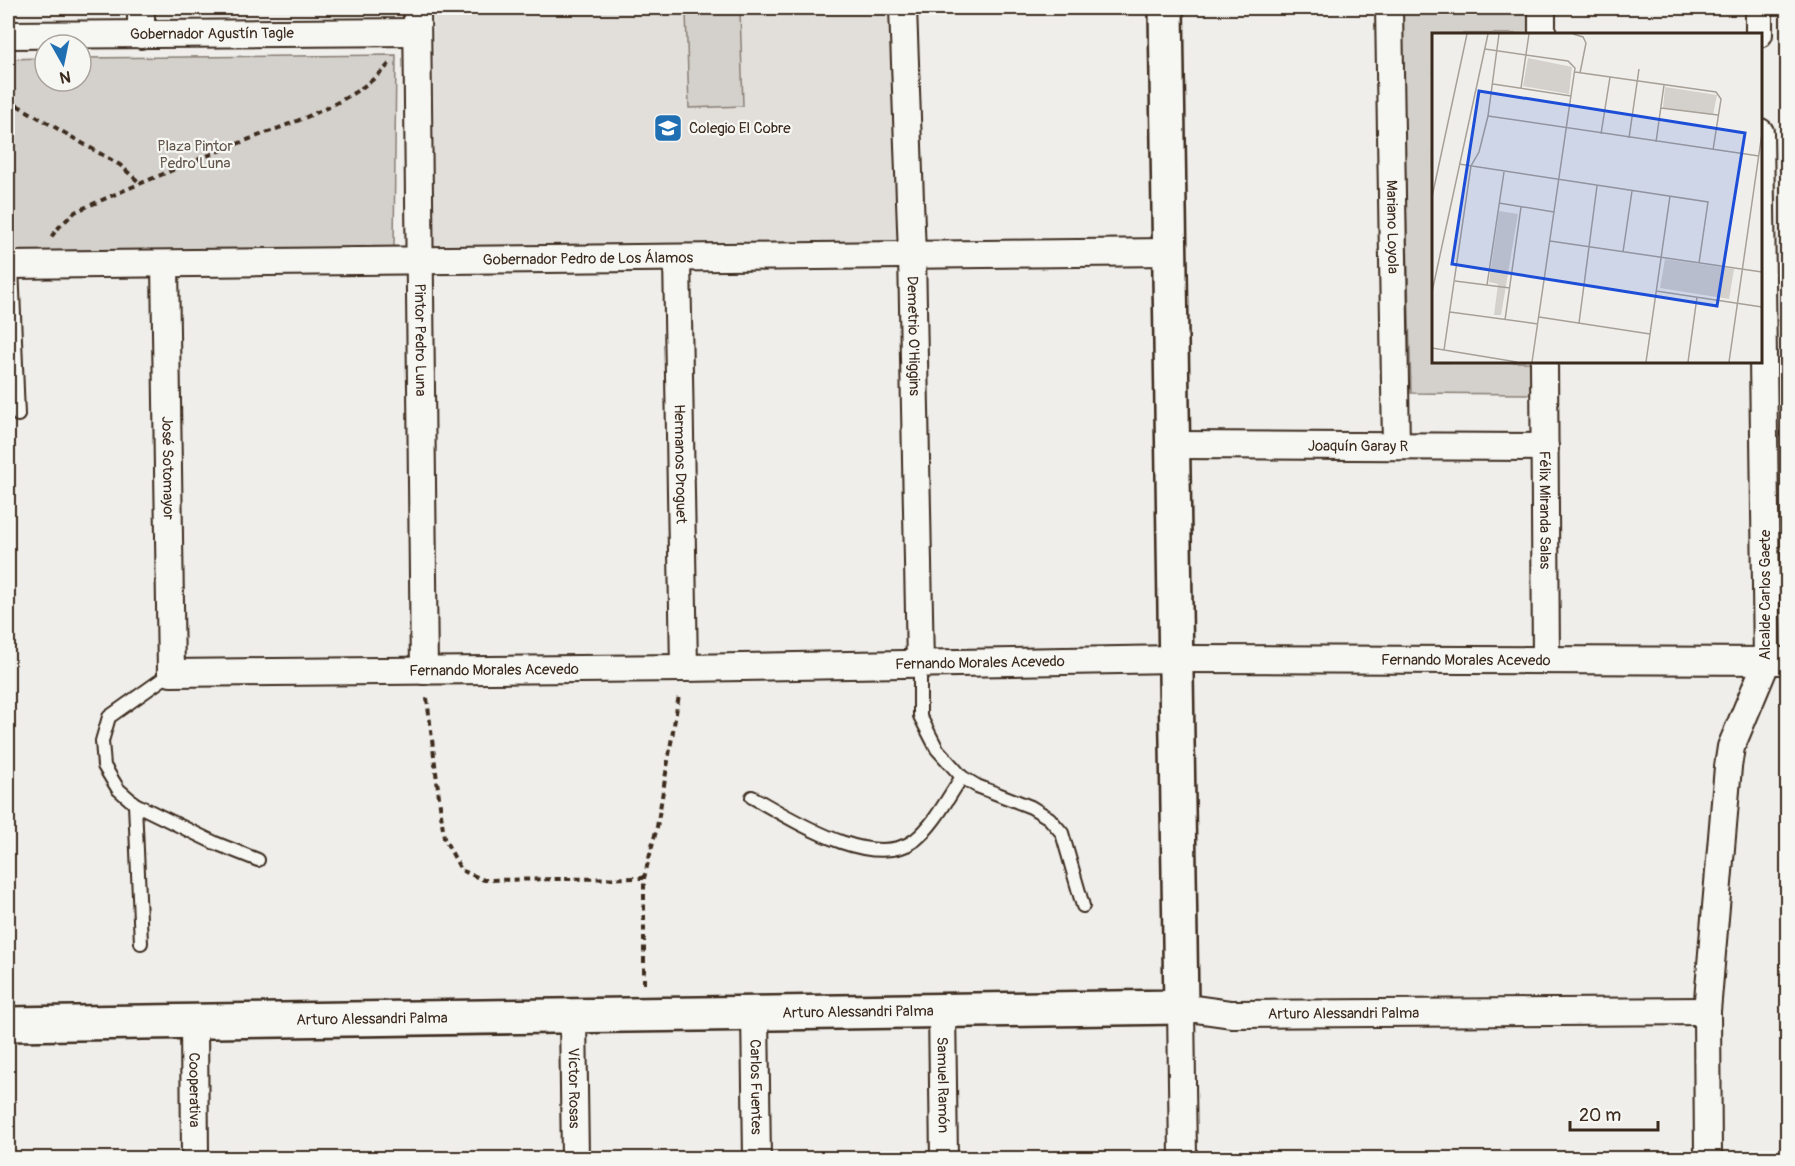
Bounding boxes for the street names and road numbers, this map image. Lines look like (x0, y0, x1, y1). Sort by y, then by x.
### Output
street label: Gobernador Agustín Tagle (130, 23, 295, 44)
street label: Mariano Loyola (1382, 180, 1403, 274)
street label: Gobernador Pedro de Los Álamos (483, 248, 694, 269)
street label: Demetrio O'Higgins (903, 276, 924, 396)
street label: Pintor Pedro Luna (410, 283, 431, 397)
street label: Hermanos Droguet (670, 404, 691, 525)
street label: José Sotomayor (158, 416, 178, 521)
street label: Joaquín Garay R (1308, 436, 1409, 456)
street label: Félix Miranda Salas (1535, 451, 1555, 570)
street label: Alcalde Carlos Gaete (1756, 529, 1775, 660)
street label: Fernando Morales Acevedo (1381, 650, 1551, 670)
street label: Fernando Morales Acevedo (895, 652, 1065, 674)
street label: Fernando Morales Acevedo (409, 660, 579, 680)
street label: Arturo Alessandri Palma (782, 1001, 934, 1022)
street label: Arturo Alessandri Palma (1268, 1003, 1419, 1023)
street label: Arturo Alessandri Palma (296, 1008, 448, 1029)
street label: Samuel Ramón (933, 1037, 953, 1133)
street label: Carlos Fuentes (746, 1039, 766, 1135)
street label: Víctor Rosas (564, 1047, 584, 1129)
street label: Cooperativa (185, 1052, 204, 1128)

